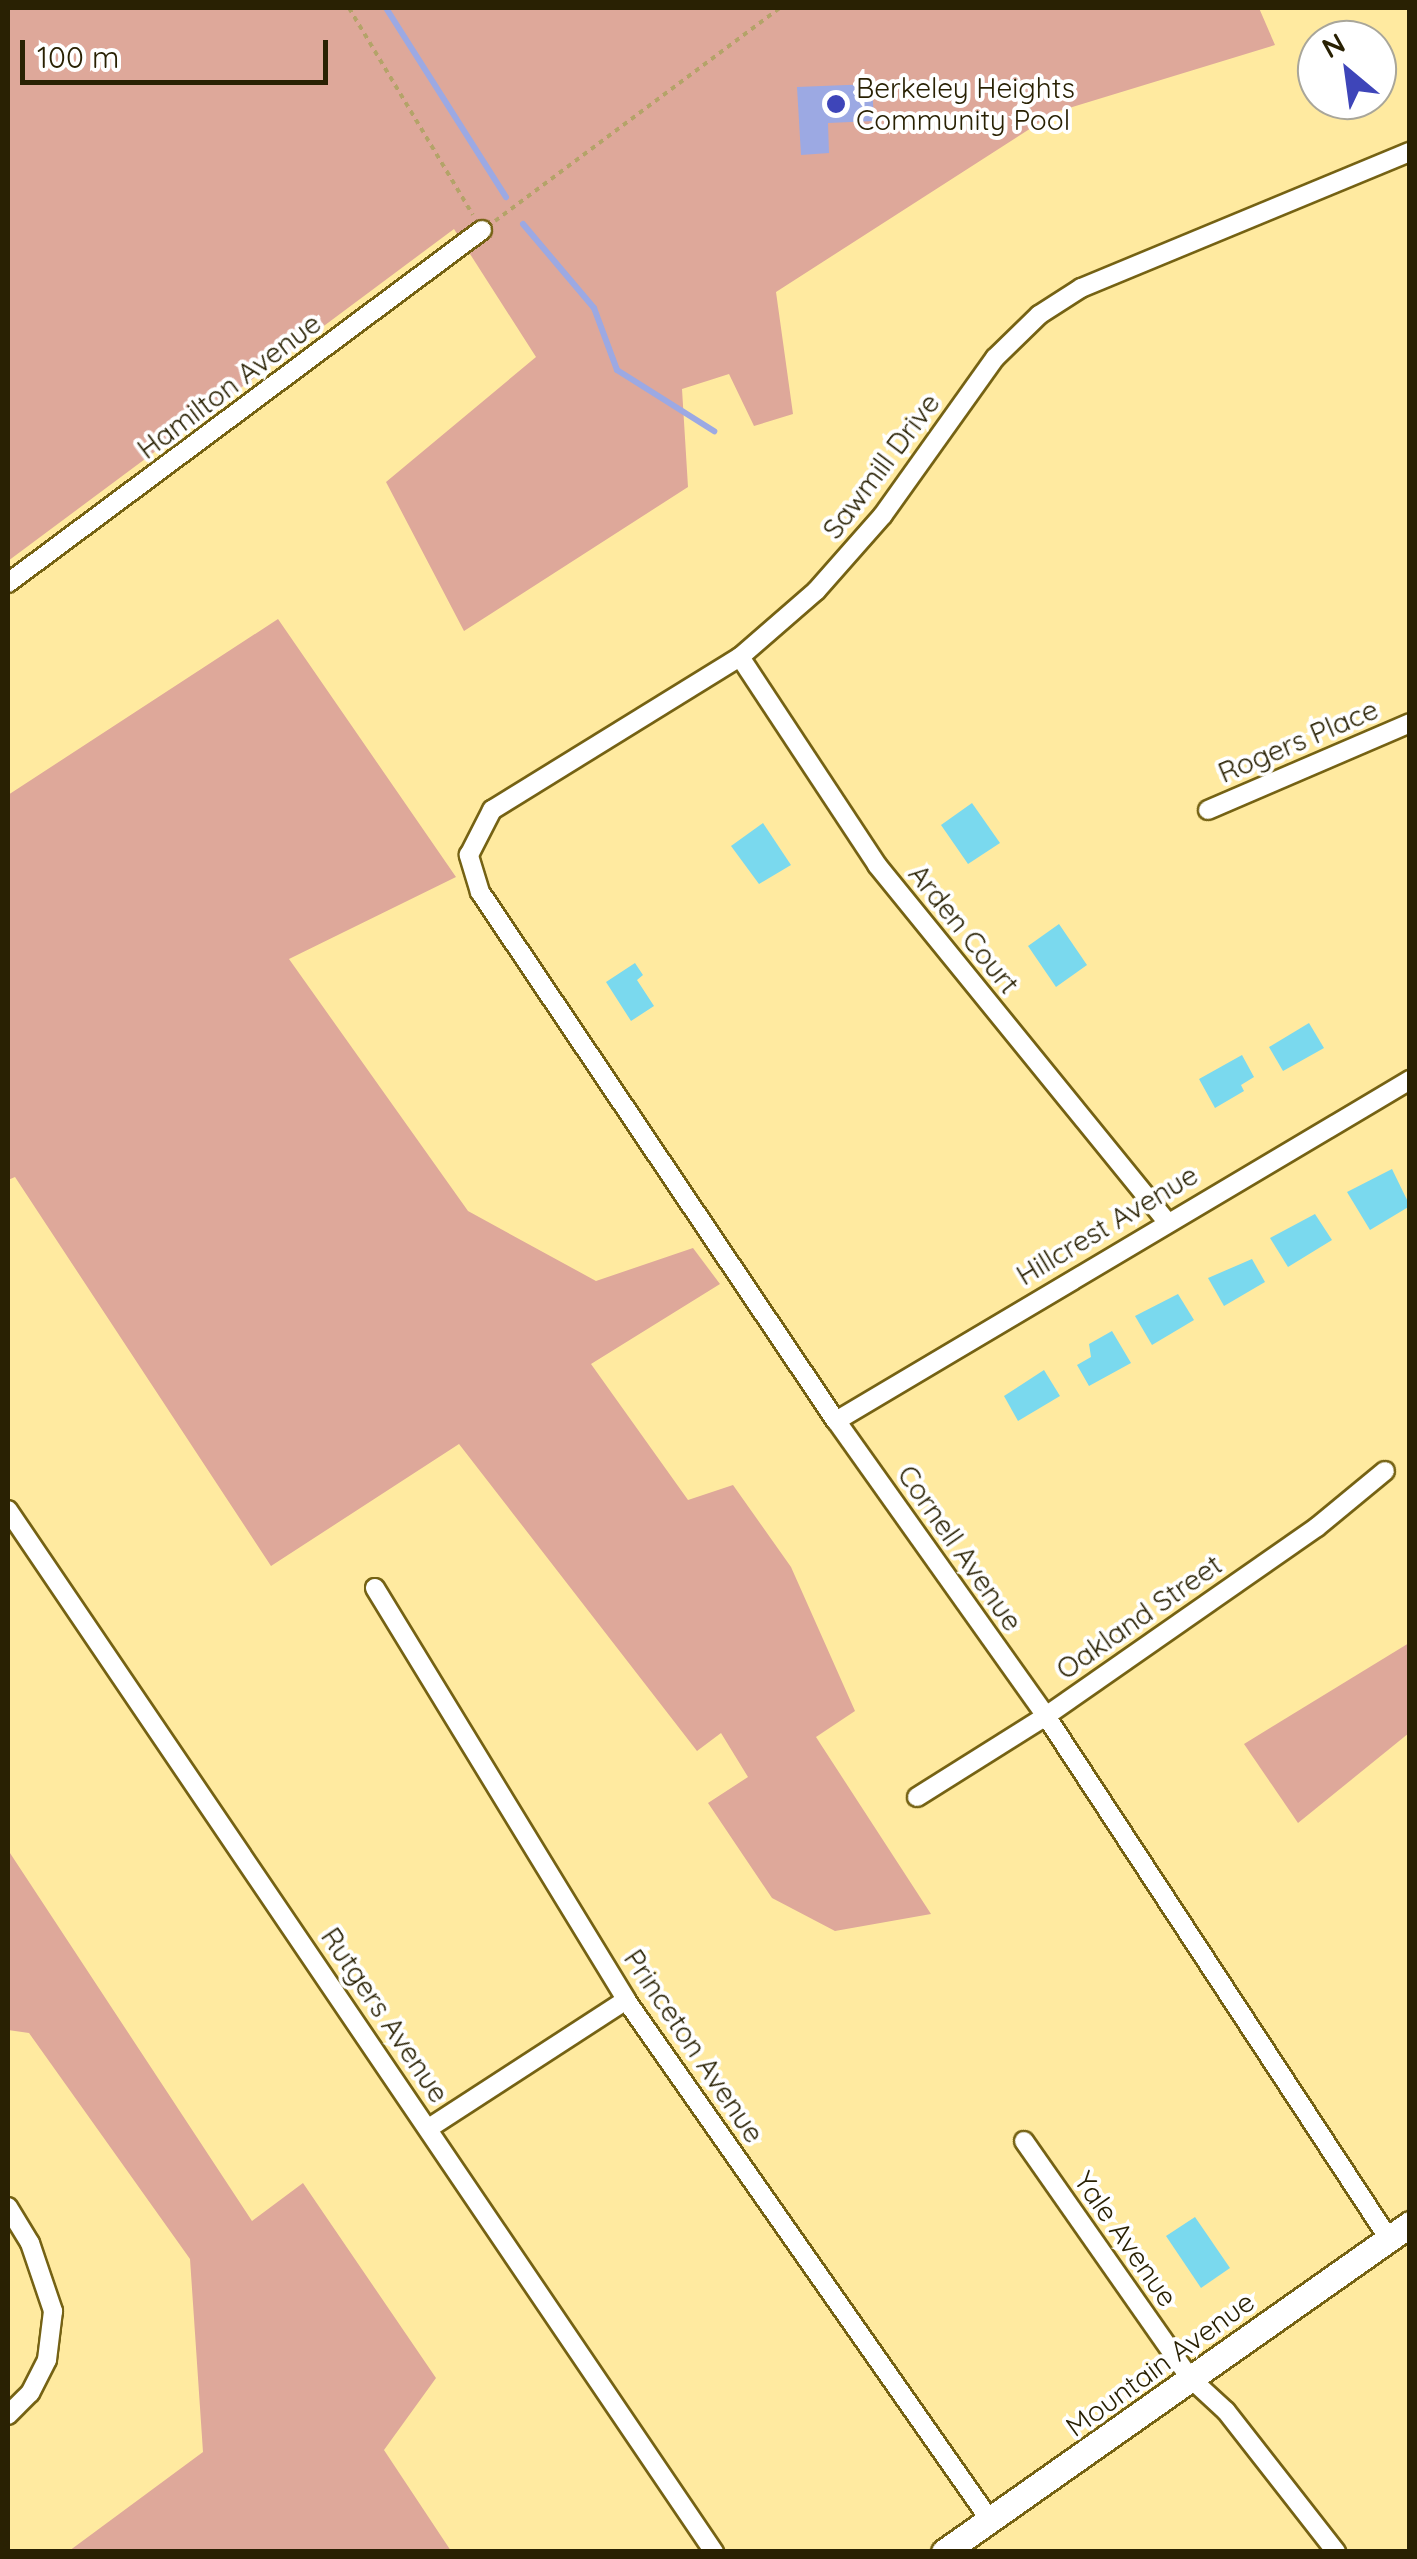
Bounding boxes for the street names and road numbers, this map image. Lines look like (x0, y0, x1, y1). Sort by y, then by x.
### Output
street label: Hamilton Avenue (131, 306, 327, 466)
street label: Sawmill Drive (816, 387, 946, 545)
street label: Rogers Place (1213, 692, 1383, 790)
street label: Arden Court (902, 858, 1026, 1000)
street label: Hillcrest Avenue (1010, 1158, 1204, 1292)
street label: Cornell Avenue (891, 1459, 1029, 1637)
street label: Oakland Street (1050, 1548, 1228, 1686)
street label: Rutgers Avenue (314, 1921, 456, 2109)
street label: Princeton Avenue (617, 1943, 771, 2149)
street label: Yale Avenue (1067, 2165, 1185, 2313)
street label: Mountain Avenue (1059, 2285, 1261, 2443)

